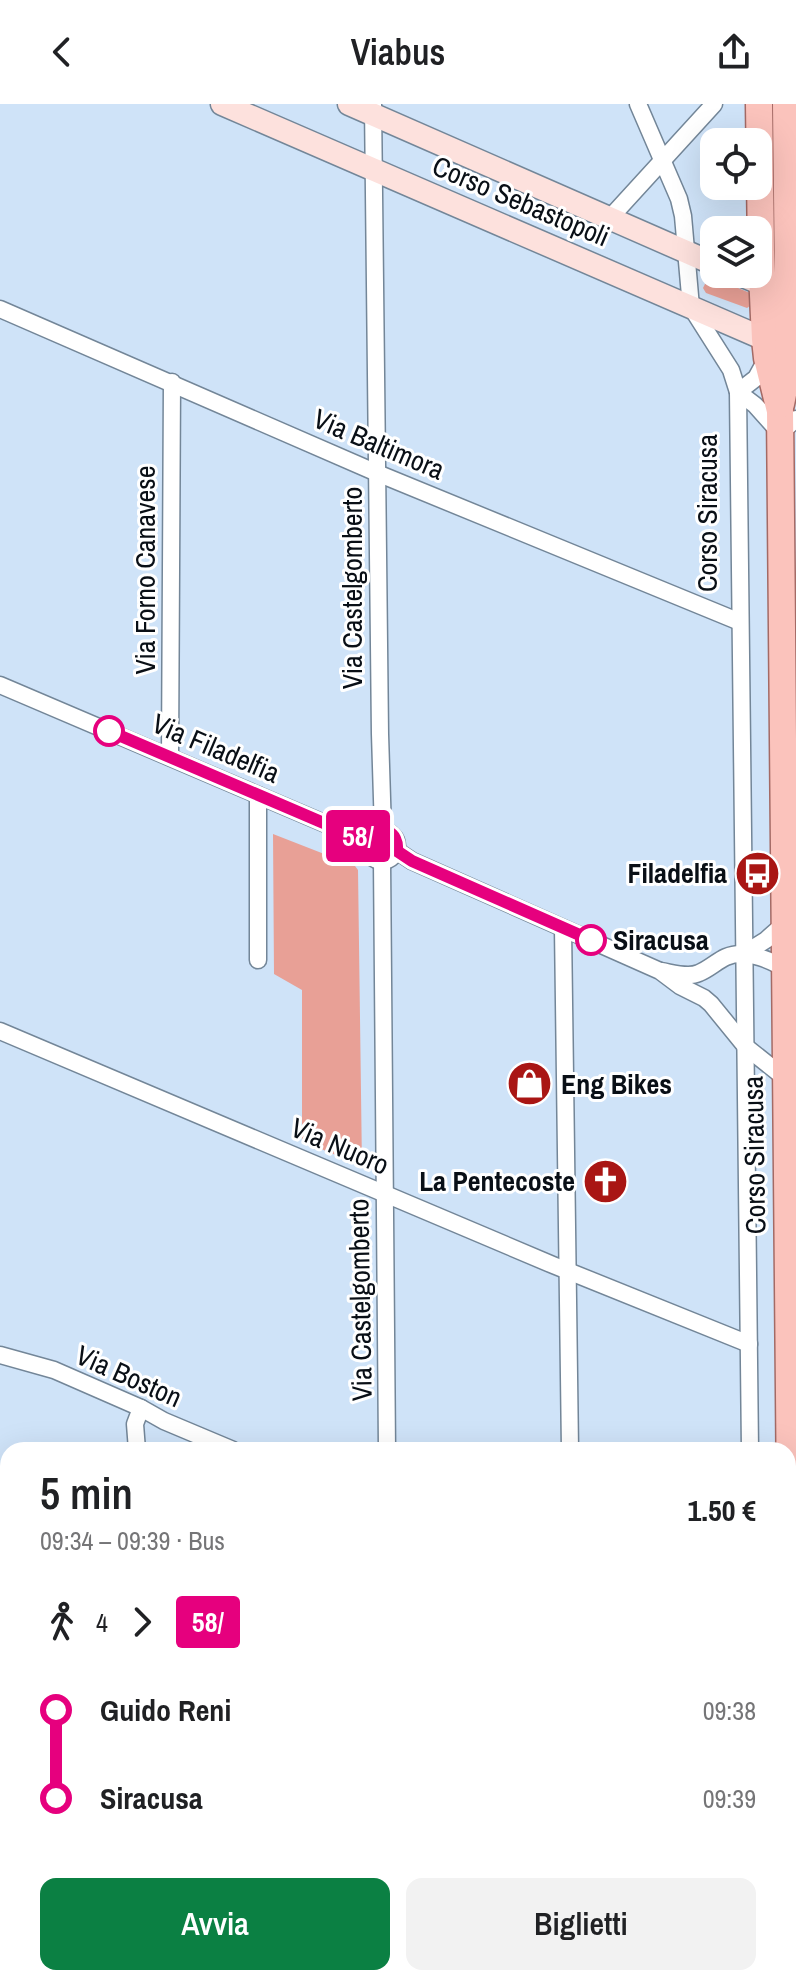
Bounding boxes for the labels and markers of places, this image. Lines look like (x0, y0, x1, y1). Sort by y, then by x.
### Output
unlabelled marker (94, 716, 124, 746)
bus stop icon: Filadelfia (734, 849, 782, 897)
place label: Filadelfia (627, 854, 727, 892)
place label: Siracusa (613, 921, 709, 959)
marker: Siracusa (576, 925, 606, 955)
shop icon: Eng Bikes (506, 1060, 554, 1108)
place label: Eng Bikes (561, 1065, 672, 1103)
church icon: La Pentecoste (582, 1157, 630, 1205)
place label: La Pentecoste (419, 1162, 575, 1200)

